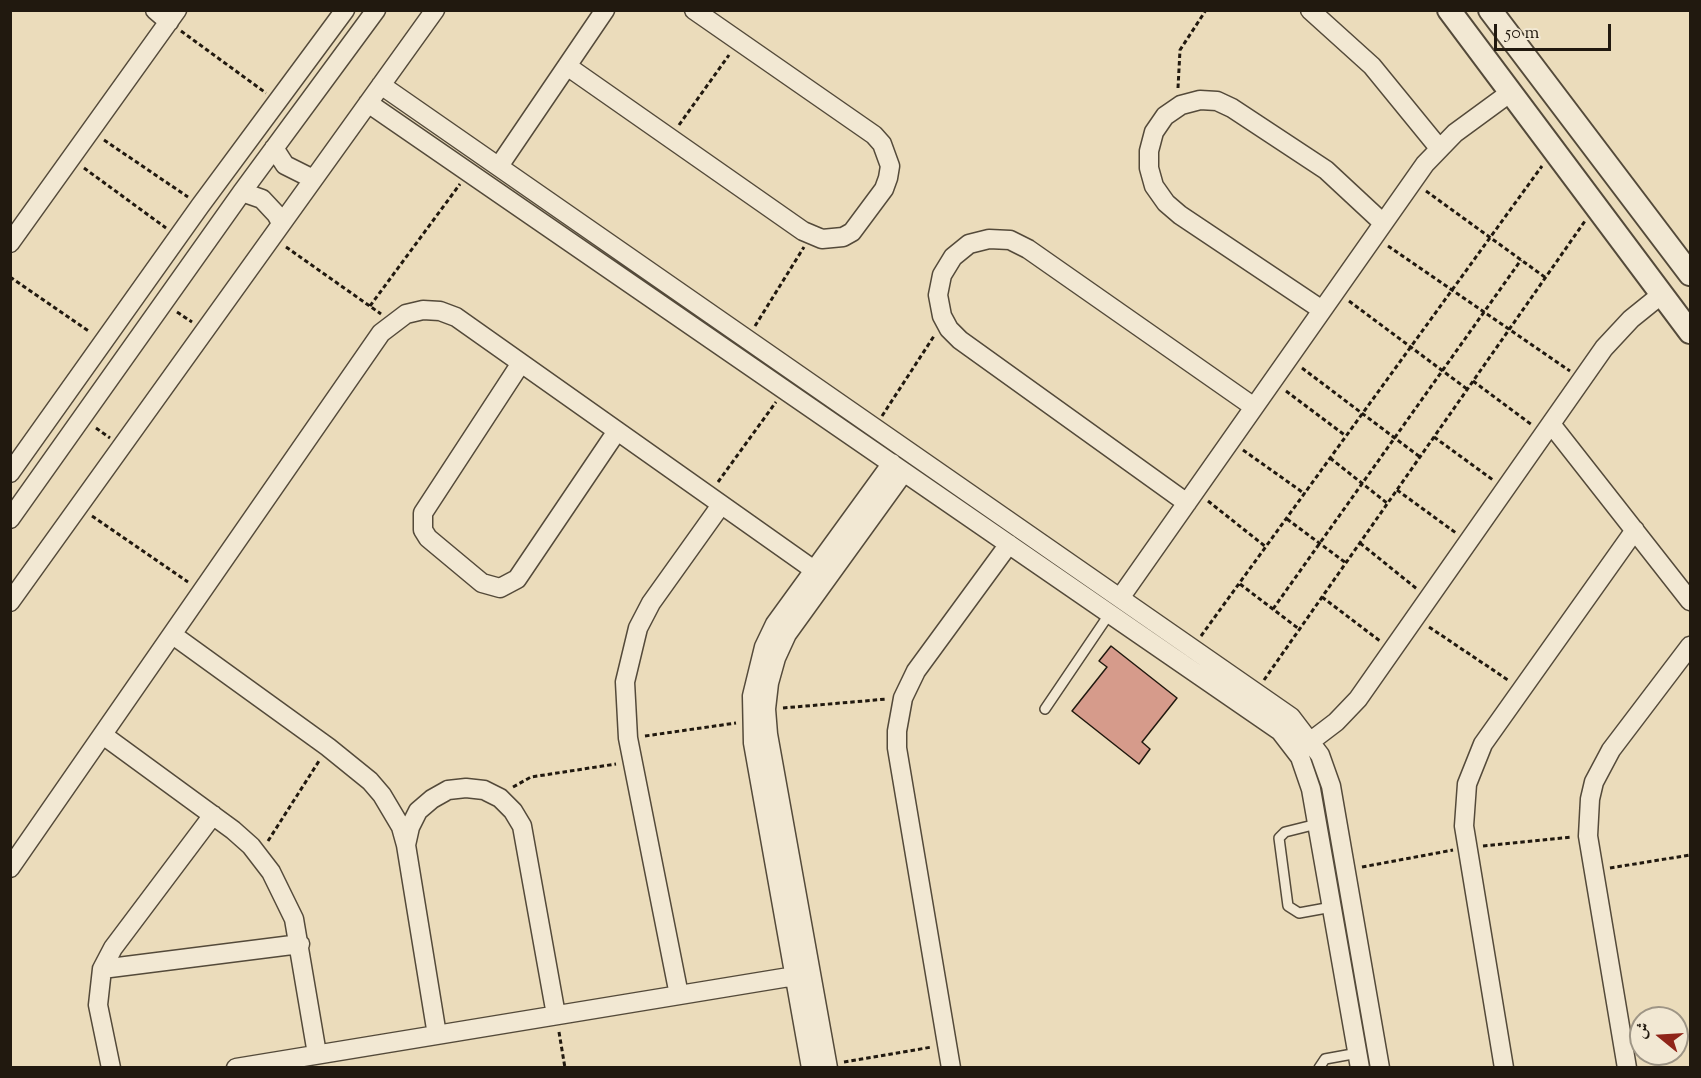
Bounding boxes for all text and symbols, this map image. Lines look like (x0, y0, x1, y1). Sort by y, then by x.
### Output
scale bar (1497, 12, 1614, 50)
text: 50 m (1505, 21, 1539, 47)
north arrow (1629, 1006, 1689, 1066)
text: ش (1630, 1020, 1657, 1042)

